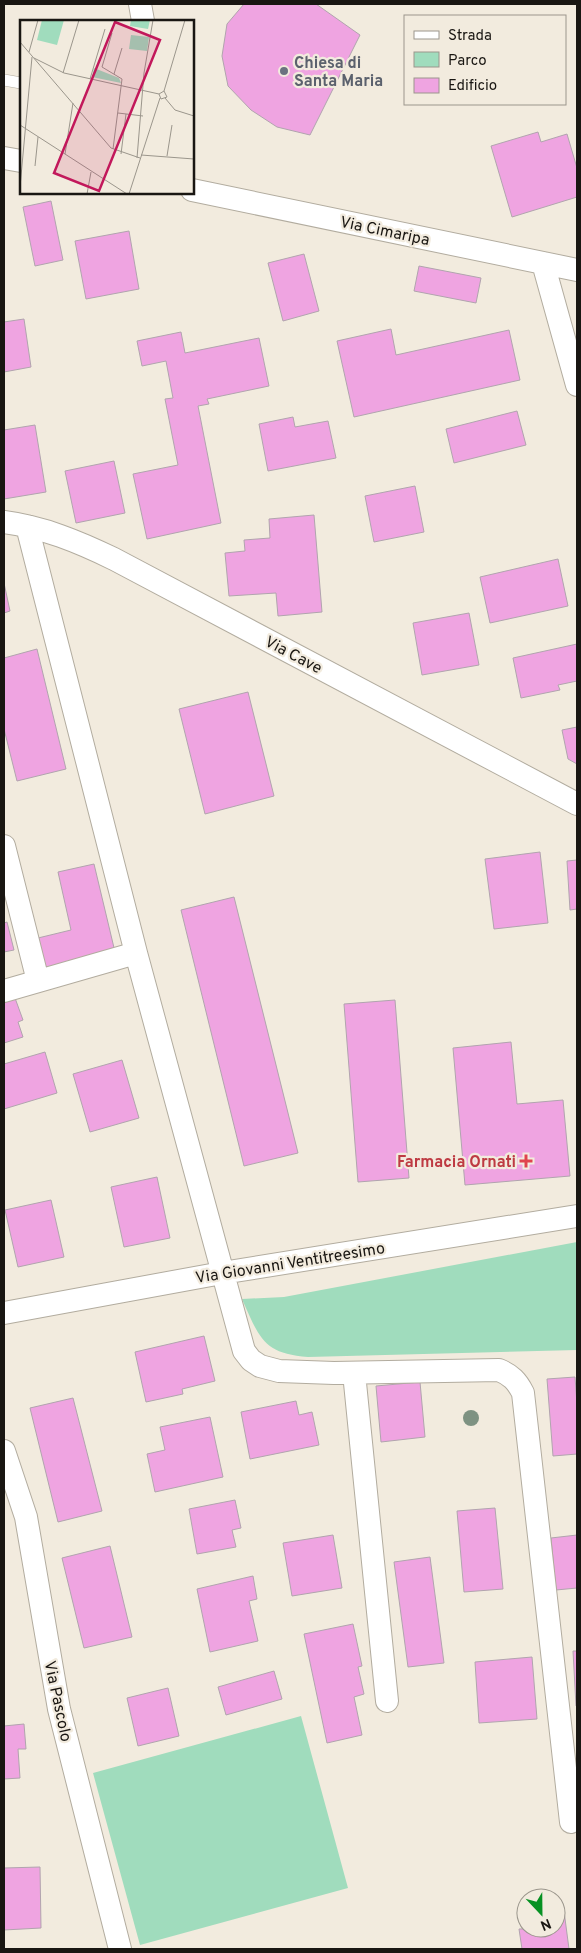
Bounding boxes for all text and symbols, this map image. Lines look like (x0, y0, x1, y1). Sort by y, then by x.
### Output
legend (404, 15, 566, 105)
inset map (20, 20, 194, 194)
text: Strada (448, 27, 492, 46)
text: Parco (448, 52, 487, 71)
place label: Chiesa di Santa Maria (294, 54, 383, 92)
marker: Chiesa di Santa Maria (278, 65, 290, 77)
text: Edificio (448, 77, 497, 96)
street label: Via Cimaripa (338, 213, 431, 251)
street label: Via Cave (261, 632, 325, 679)
place label: Farmacia Ornati (397, 1153, 516, 1173)
marker: Farmacia Ornati (520, 1155, 532, 1167)
street label: Via Giovanni Ventitreesimo (194, 1239, 387, 1289)
street label: Via Pascolo (39, 1659, 75, 1744)
north arrow (516, 1888, 566, 1938)
text: N (537, 1914, 553, 1933)

